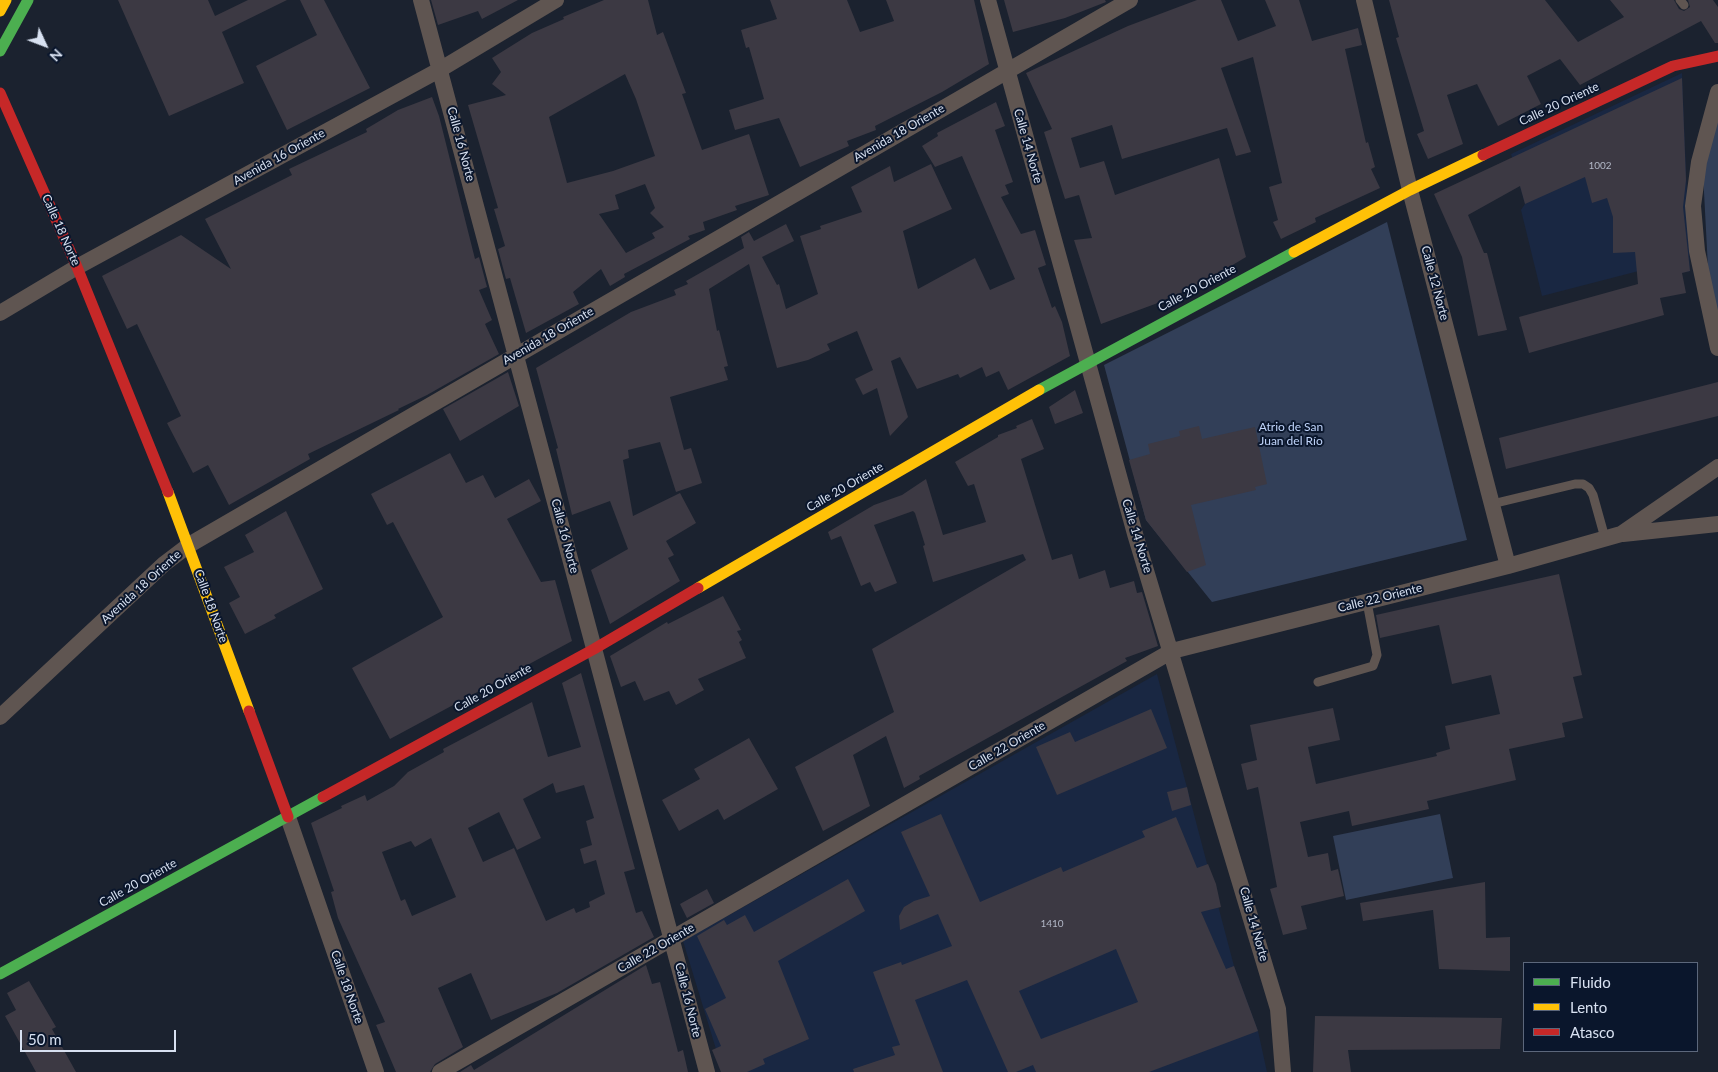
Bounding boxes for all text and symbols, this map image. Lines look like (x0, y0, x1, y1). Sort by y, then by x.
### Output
north arrow (20, 20, 70, 70)
text: N (46, 46, 66, 65)
street label: Calle 20 Oriente (1517, 79, 1601, 129)
street label: Avenida 18 Oriente (851, 101, 947, 165)
street label: Calle 16 Norte (444, 105, 478, 183)
street label: Calle 14 Norte (1010, 107, 1046, 185)
street label: Avenida 16 Oriente (231, 126, 327, 188)
house number: 1002 (1588, 160, 1612, 172)
street label: Calle 18 Norte (39, 192, 83, 268)
street label: Calle 12 Norte (1418, 244, 1452, 322)
street label: Calle 20 Oriente (1156, 261, 1238, 315)
street label: Avenida 18 Oriente (500, 304, 596, 368)
park label: Atrio de San Juan del Río (1259, 420, 1323, 448)
street label: Calle 20 Oriente (804, 459, 886, 515)
street label: Calle 16 Norte (548, 497, 582, 575)
street label: Calle 14 Norte (1119, 497, 1155, 575)
street label: Avenida 18 Oriente (98, 547, 184, 627)
street label: Calle 18 Norte (191, 567, 231, 645)
street label: Calle 22 Oriente (1336, 581, 1424, 615)
street label: Calle 20 Oriente (452, 661, 534, 715)
street label: Calle 22 Oriente (966, 718, 1048, 774)
street label: Calle 20 Oriente (97, 856, 179, 910)
street label: Calle 14 Norte (1236, 885, 1272, 963)
house number: 1410 (1040, 918, 1064, 930)
street label: Calle 22 Oriente (615, 920, 697, 976)
street label: Calle 18 Norte (328, 948, 366, 1026)
street label: Calle 16 Norte (672, 961, 704, 1039)
legend (1523, 962, 1698, 1052)
text: Fluido (1570, 973, 1611, 991)
text: Lento (1570, 998, 1607, 1016)
scale bar (22, 1020, 179, 1052)
text: Atasco (1570, 1023, 1615, 1041)
text: 50 m (28, 1030, 62, 1048)

